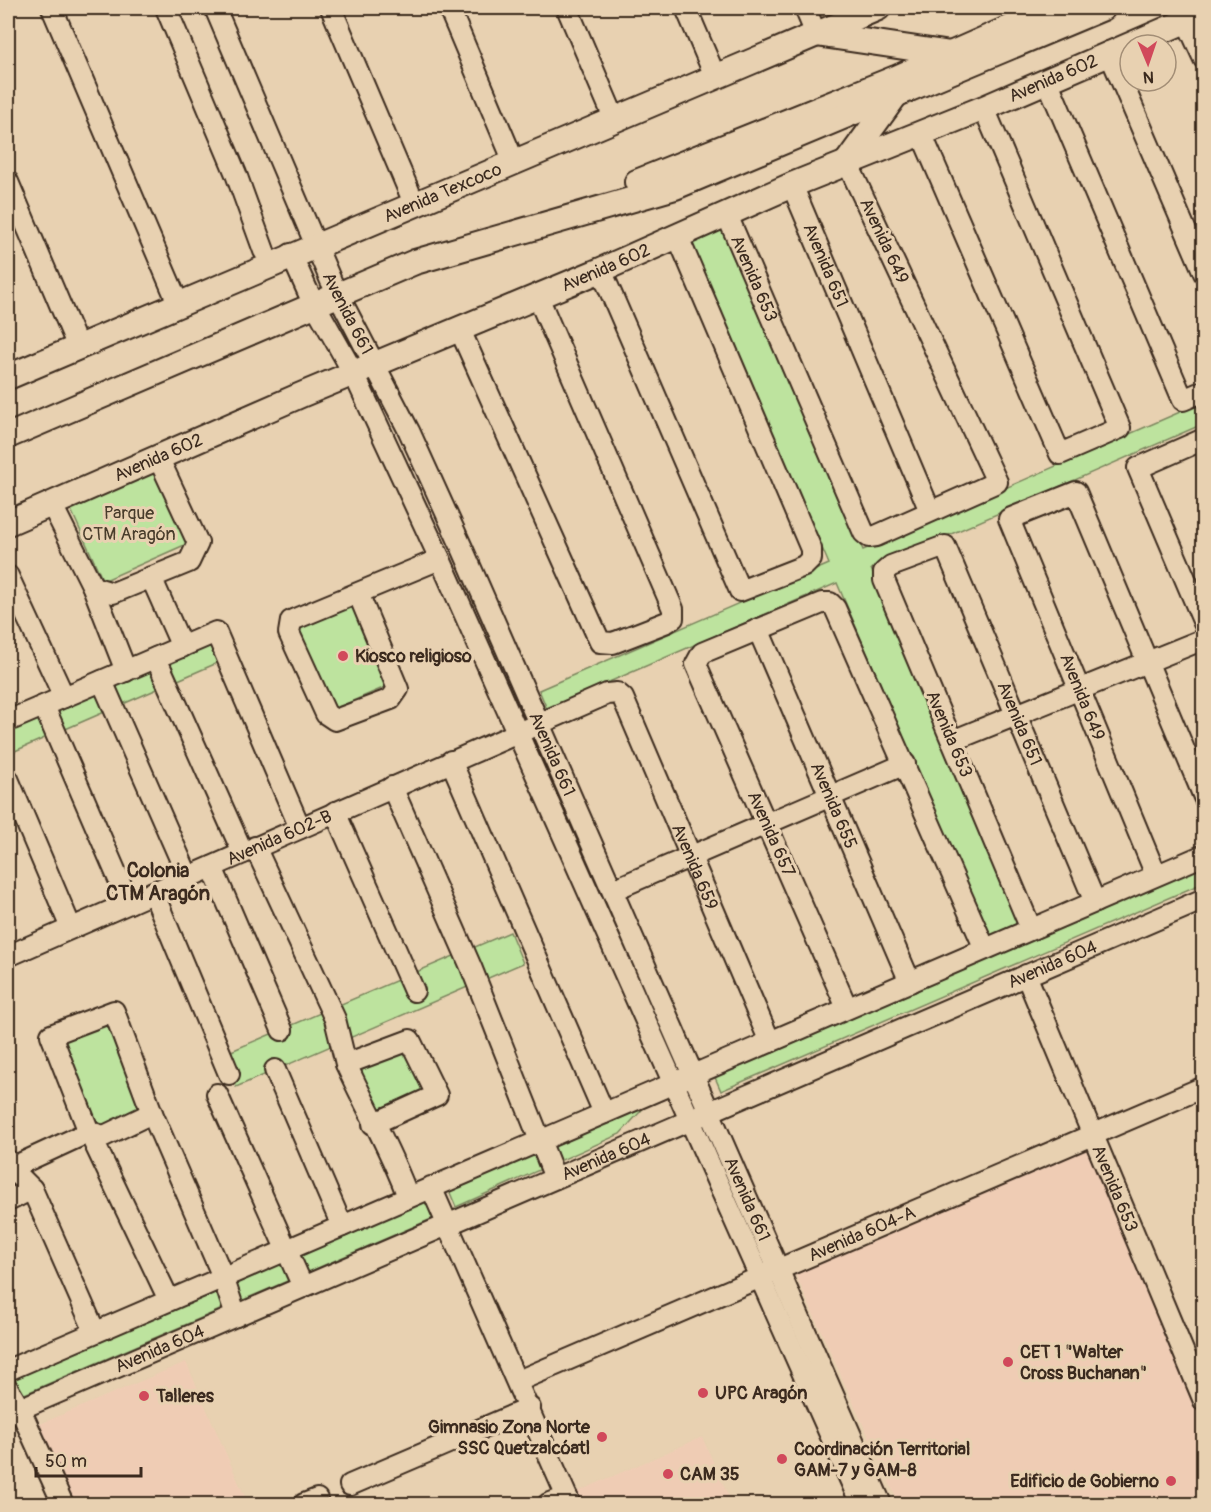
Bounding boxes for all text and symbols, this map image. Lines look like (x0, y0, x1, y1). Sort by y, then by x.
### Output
north arrow (1118, 33, 1178, 93)
street label: Avenida 602 (1005, 49, 1101, 107)
text: N (1143, 67, 1154, 87)
street label: Avenida Texcoco (380, 157, 505, 228)
street label: Avenida 649 (854, 194, 914, 288)
street label: Avenida 651 (798, 220, 854, 311)
street label: Avenida 653 (726, 232, 783, 325)
street label: Avenida 602 (558, 238, 654, 297)
street label: Avenida 661 (317, 269, 379, 358)
street label: Avenida 602 (110, 428, 206, 487)
park label: Parque CTM Aragón (82, 502, 176, 546)
place label: Kiosco religioso (355, 645, 472, 668)
marker: Kiosco religioso (336, 649, 350, 663)
street label: Avenida 649 (1054, 650, 1110, 744)
street label: Avenida 651 (992, 678, 1048, 769)
street label: Avenida 653 (920, 687, 978, 781)
street label: Avenida 661 (524, 708, 581, 800)
street label: Avenida 655 (805, 759, 863, 852)
street label: Avenida 657 (742, 788, 800, 881)
street label: Avenida 602-B (223, 804, 335, 870)
street label: Avenida 659 (667, 820, 724, 913)
district label: Colonia CTM Aragón (106, 858, 210, 906)
street label: Avenida 604 (1004, 935, 1101, 994)
street label: Avenida 604 (558, 1127, 655, 1186)
street label: Avenida 653 (1087, 1141, 1143, 1235)
street label: Avenida 661 (719, 1153, 776, 1245)
street label: Avenida 604-A (805, 1200, 919, 1267)
street label: Avenida 604 (111, 1319, 208, 1378)
place label: CET 1 "Walter Cross Buchanan" (1020, 1341, 1147, 1385)
marker: CET 1 "Walter Cross Buchanan" (1001, 1355, 1015, 1369)
place label: UPC Aragón (715, 1382, 807, 1405)
place label: Talleres (155, 1385, 215, 1408)
marker: UPC Aragón (696, 1386, 710, 1400)
marker: Talleres (137, 1389, 151, 1403)
place label: Gimnasio Zona Norte SSC Quetzalcóatl (428, 1416, 591, 1460)
marker: Gimnasio Zona Norte SSC Quetzalcóatl (595, 1430, 609, 1444)
place label: Coordinación Territorial GAM-7 y GAM-8 (794, 1438, 970, 1482)
scale bar (36, 1440, 141, 1478)
text: 50 m (45, 1450, 87, 1473)
marker: Coordinación Territorial GAM-7 y GAM-8 (775, 1452, 789, 1466)
place label: CAM 35 (680, 1463, 740, 1486)
marker: CAM 35 (661, 1467, 675, 1481)
place label: Edificio de Gobierno (1010, 1470, 1159, 1493)
marker: Edificio de Gobierno (1164, 1474, 1178, 1488)

